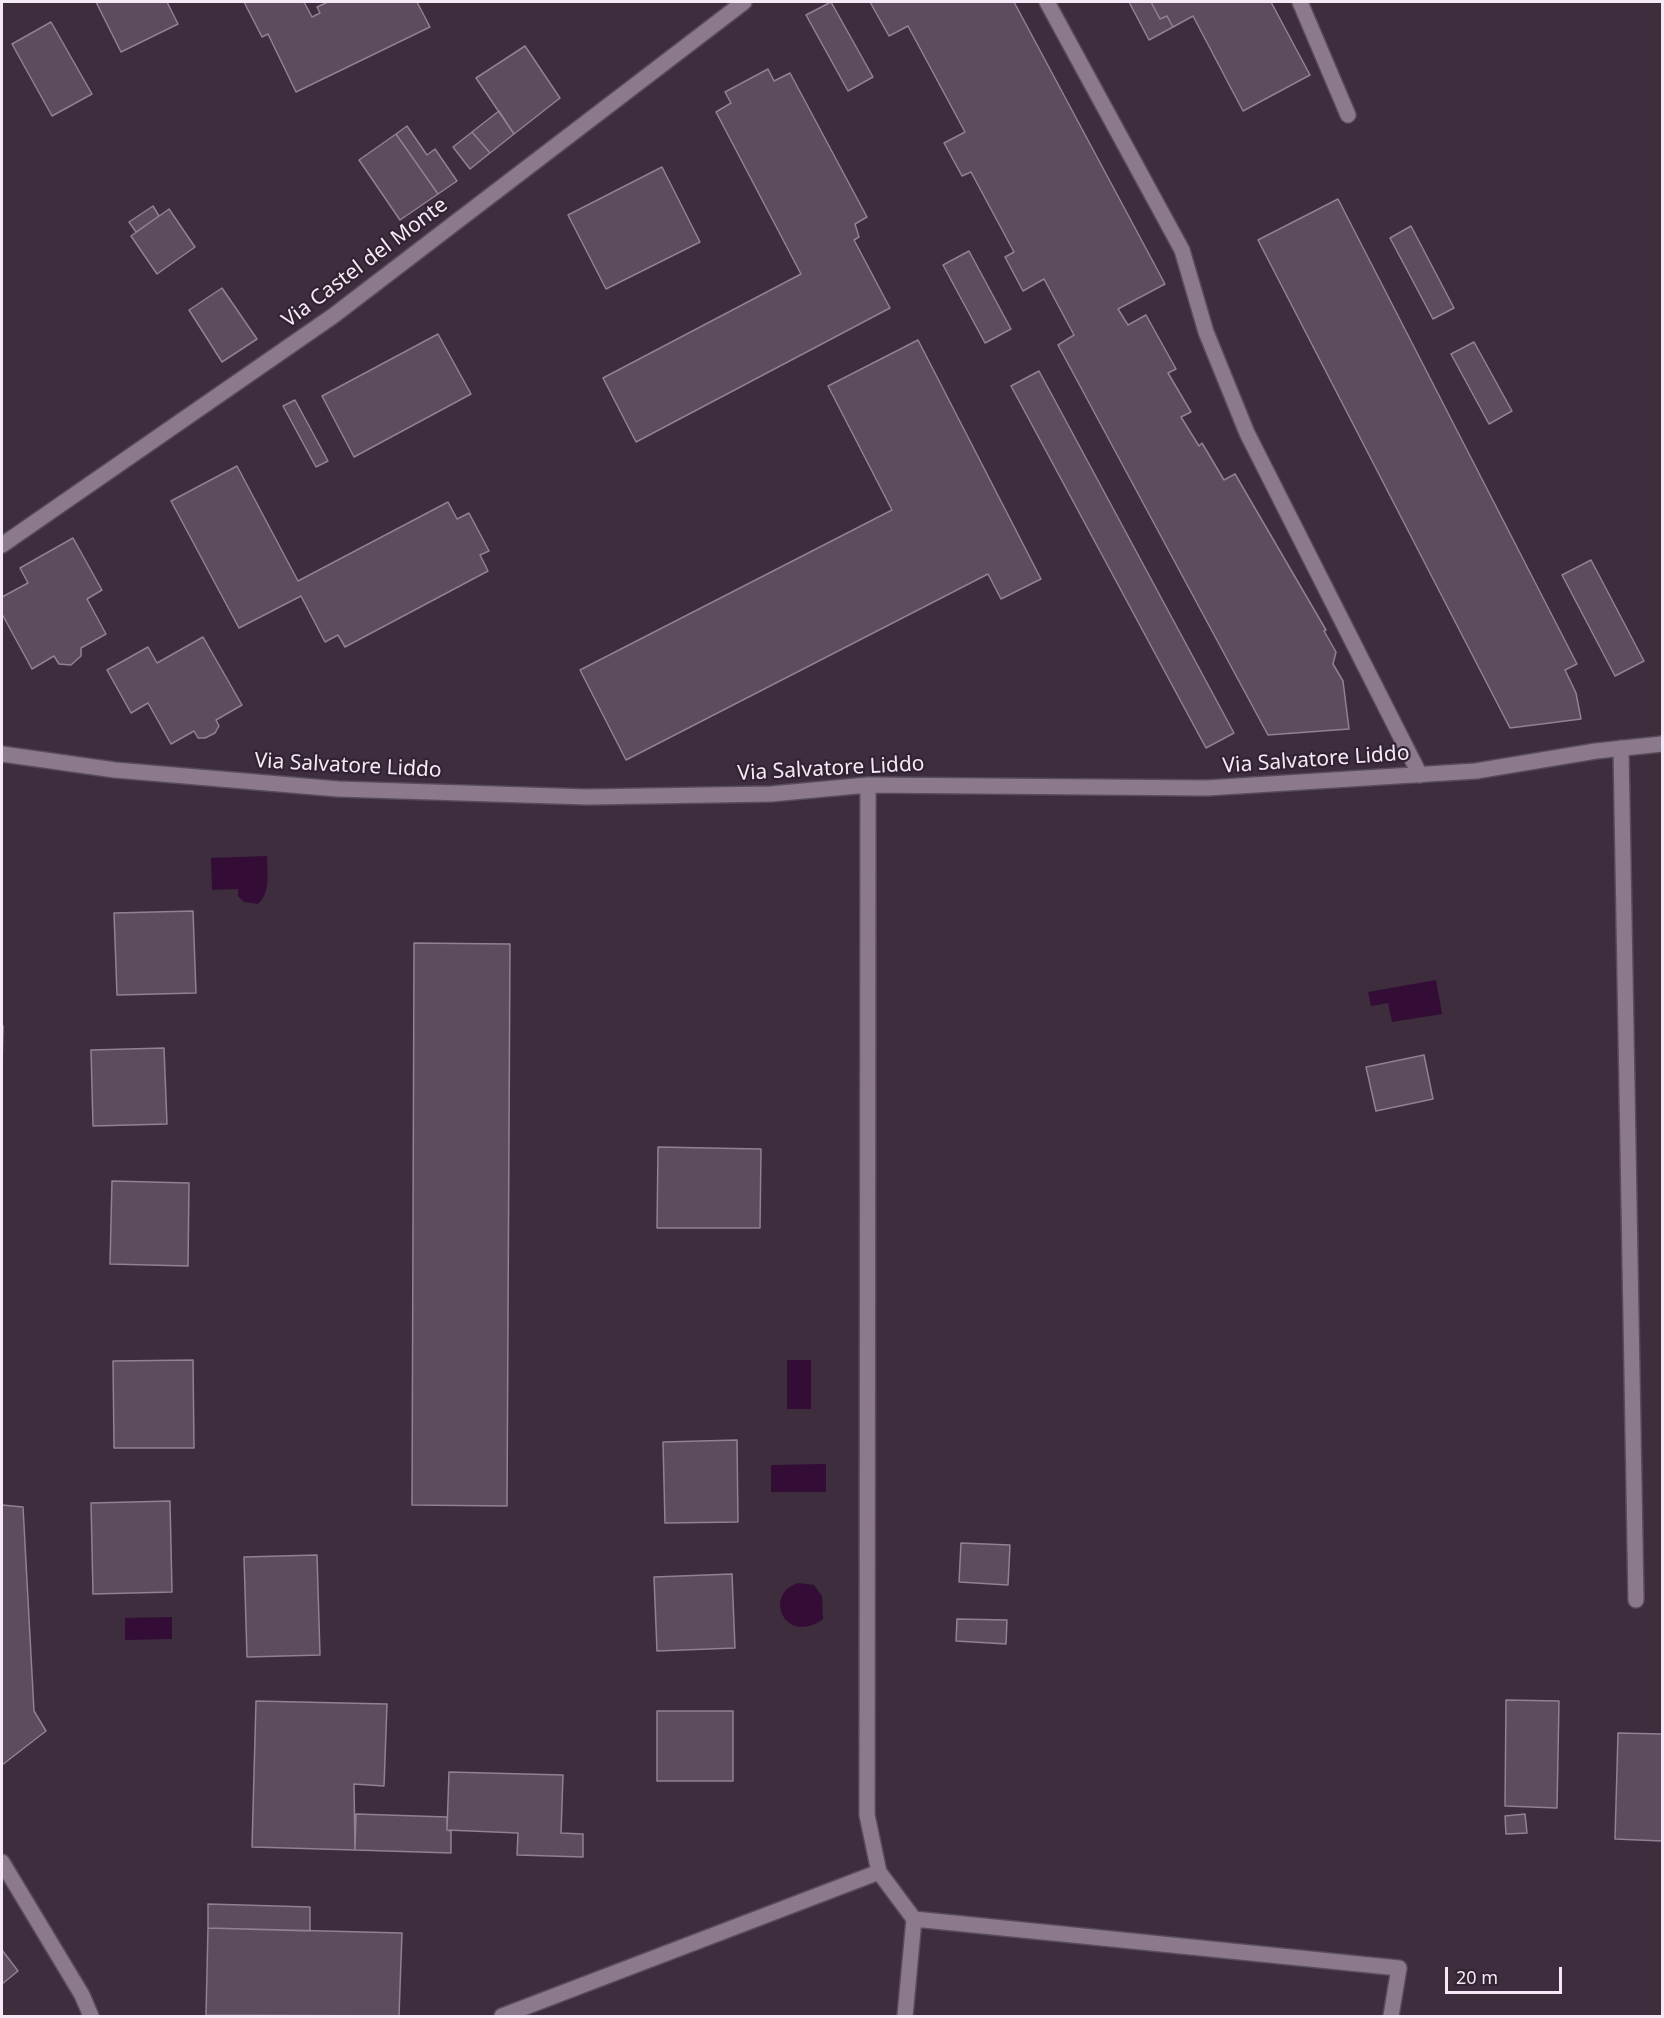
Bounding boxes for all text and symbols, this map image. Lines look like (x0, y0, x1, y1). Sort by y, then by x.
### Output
street label: Via Castel del Monte (277, 193, 453, 333)
street label: Via Salvatore Liddo (1222, 741, 1410, 779)
street label: Via Salvatore Liddo (254, 749, 442, 783)
street label: Via Salvatore Liddo (737, 752, 925, 786)
scale bar (1448, 1955, 1565, 1993)
text: 20 m (1456, 1965, 1498, 1989)

